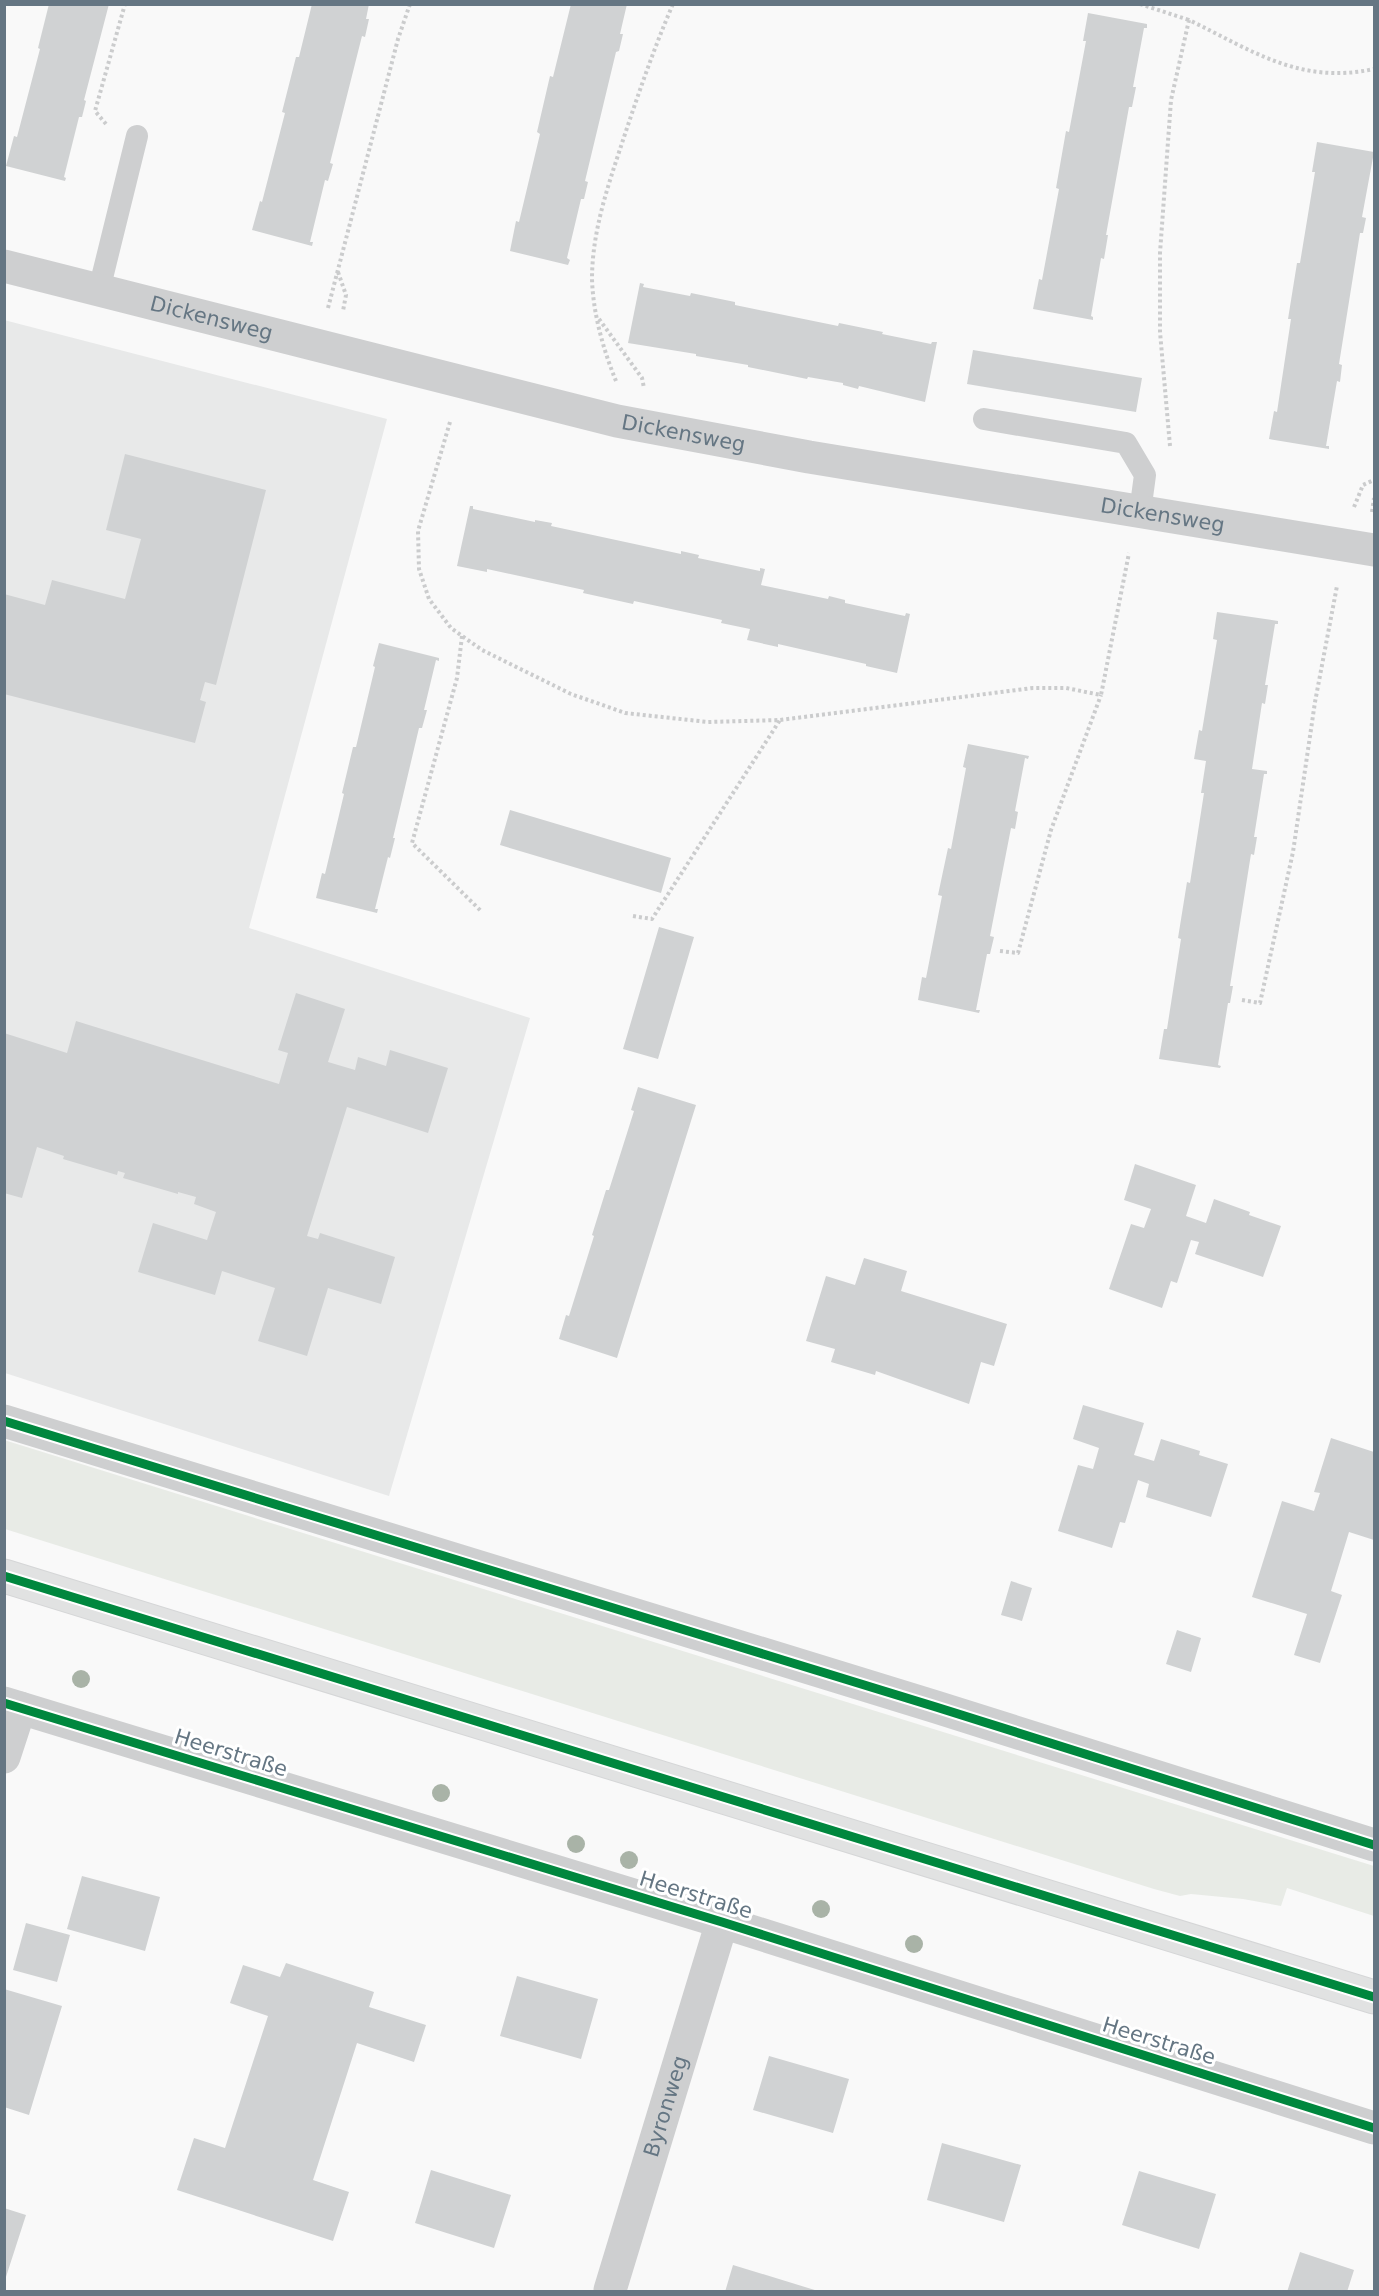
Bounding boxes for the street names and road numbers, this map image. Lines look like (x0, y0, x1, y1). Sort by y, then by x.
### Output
street label: Dickensweg (148, 291, 275, 345)
street label: Dickensweg (620, 410, 747, 457)
street label: Dickensweg (1099, 493, 1227, 537)
street label: Heerstraße (172, 1724, 290, 1782)
street label: Heerstraße (637, 1866, 755, 1924)
street label: Heerstraße (1100, 2012, 1218, 2070)
street label: Byronweg (639, 2053, 693, 2160)

